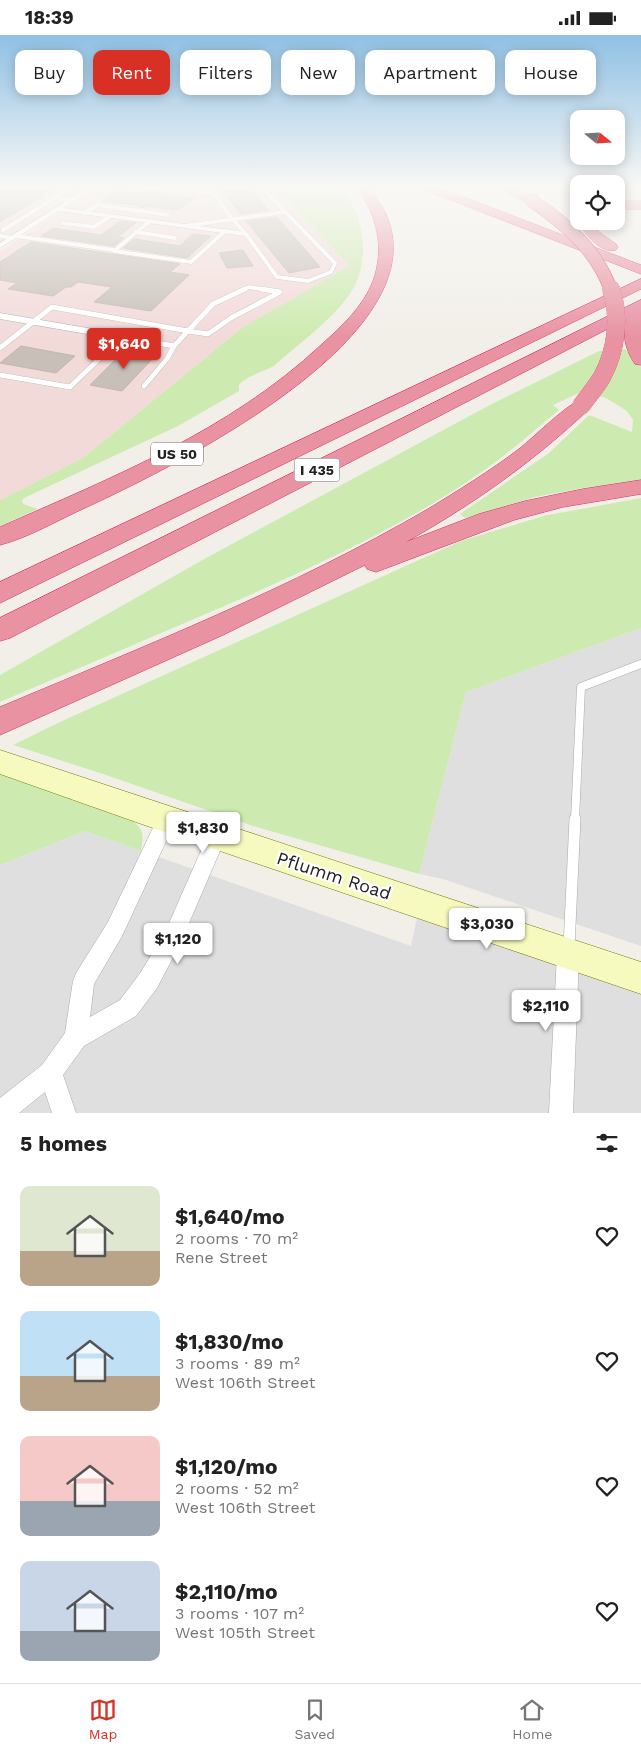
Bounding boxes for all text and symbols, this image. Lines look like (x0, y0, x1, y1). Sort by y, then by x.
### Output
text: 18:39 (25, 6, 74, 29)
chip: Buy (15, 50, 83, 95)
chip: Rent (93, 50, 170, 95)
chip: Filters (180, 50, 271, 95)
chip: New (281, 50, 355, 95)
chip: Apartment (365, 50, 495, 95)
chip: House (505, 50, 596, 95)
north arrow (570, 110, 625, 165)
map controls (570, 110, 625, 230)
button: locate (570, 175, 625, 230)
pin: $1,640 (83, 327, 165, 370)
text: $1,640 (98, 334, 150, 353)
road number: US 50 (151, 443, 203, 465)
road number: I 435 (294, 459, 340, 481)
pin: $1,830 (162, 811, 244, 854)
text: $1,830 (177, 818, 229, 837)
street label: Pflumm Road (274, 847, 394, 904)
pin: $3,030 (446, 907, 528, 950)
text: $3,030 (460, 914, 514, 933)
pin: $1,120 (137, 923, 219, 965)
text: $1,120 (155, 929, 201, 948)
pin: $2,110 (505, 989, 587, 1032)
text: $2,110 (523, 996, 569, 1015)
icon: filters (593, 1129, 621, 1157)
text: 5 homes (20, 1131, 107, 1156)
text: $1,640/mo (175, 1204, 284, 1229)
icon: home (60, 1206, 120, 1266)
icon: heart (593, 1222, 621, 1250)
text: 2 rooms · 70 m² (175, 1229, 298, 1248)
text: Rene Street (175, 1248, 267, 1267)
text: $1,830/mo (175, 1329, 284, 1354)
icon: home (60, 1331, 120, 1391)
icon: heart (593, 1347, 621, 1375)
text: 3 rooms · 89 m² (175, 1354, 300, 1373)
text: West 106th Street (175, 1373, 315, 1392)
text: $1,120/mo (175, 1454, 278, 1479)
icon: home (60, 1456, 120, 1516)
icon: heart (593, 1472, 621, 1500)
text: 2 rooms · 52 m² (175, 1479, 299, 1498)
text: West 106th Street (175, 1498, 315, 1517)
text: $2,110/mo (175, 1579, 278, 1604)
icon: home (60, 1581, 120, 1641)
icon: heart (593, 1597, 621, 1625)
text: 3 rooms · 107 m² (175, 1604, 304, 1623)
text: West 105th Street (175, 1623, 315, 1642)
tab: Map (89, 1696, 117, 1742)
tab: Saved (294, 1696, 335, 1742)
tab: Home (512, 1696, 552, 1742)

